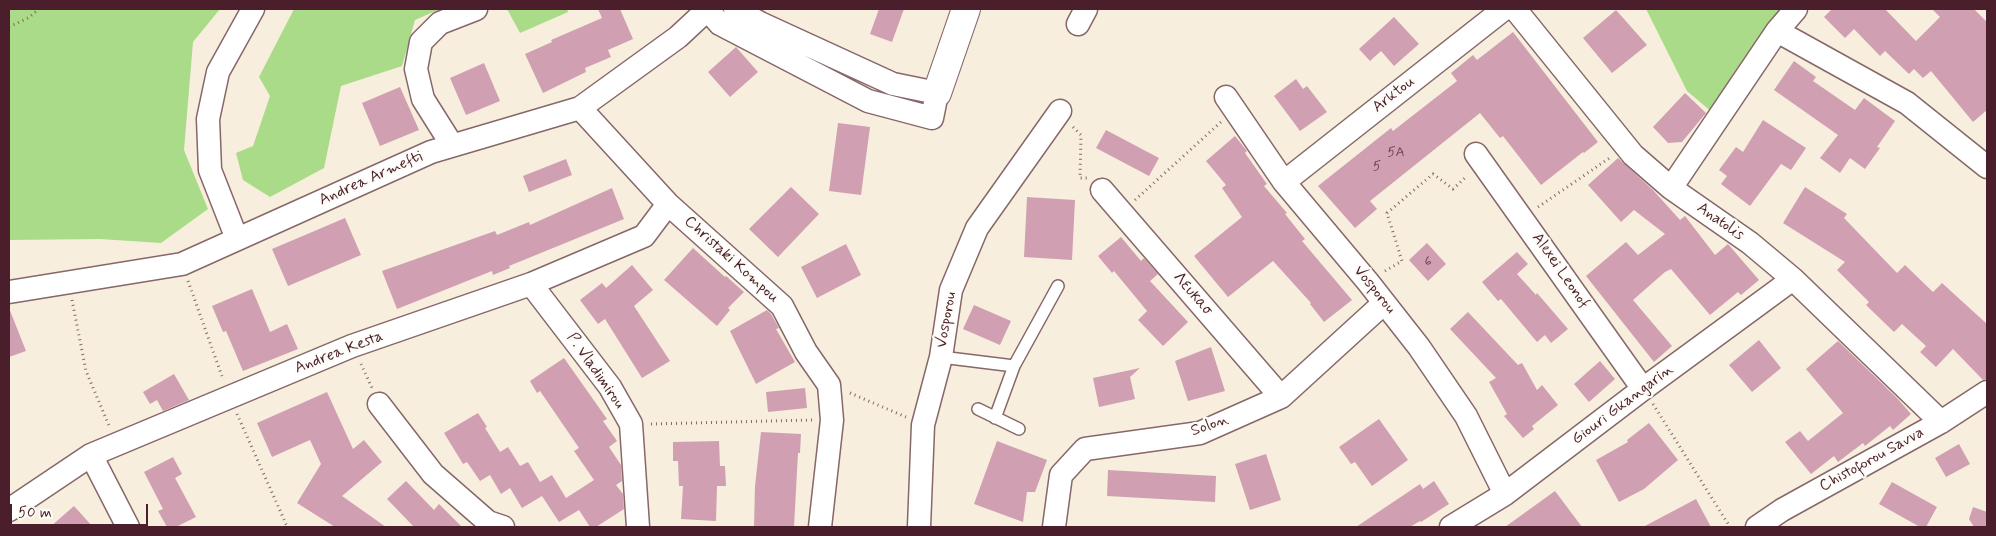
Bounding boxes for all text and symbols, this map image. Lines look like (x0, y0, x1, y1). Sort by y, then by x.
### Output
street label: Arktou (1369, 73, 1419, 117)
house number: 5A (1387, 145, 1405, 161)
street label: Andrea Armefti (316, 148, 426, 210)
house number: 5 (1373, 159, 1381, 175)
street label: Anatolis (1693, 199, 1747, 245)
street label: Christaki Kompou (680, 212, 782, 308)
street label: Alexei Leonof (1527, 229, 1593, 313)
house number: 6 (1424, 254, 1432, 270)
street label: Vosporou (1349, 262, 1399, 318)
street label: Λευκασ (1168, 269, 1216, 319)
street label: Vosporou (933, 290, 961, 350)
street label: Andrea Kesta (292, 327, 386, 379)
street label: P. Vladimirou (562, 329, 628, 413)
street label: Giouri Gkangarin (1568, 361, 1678, 449)
street label: Solon (1189, 411, 1231, 441)
street label: Chistoforou Savva (1816, 423, 1928, 497)
scale bar (12, 494, 150, 526)
text: 50 m (18, 503, 52, 523)

